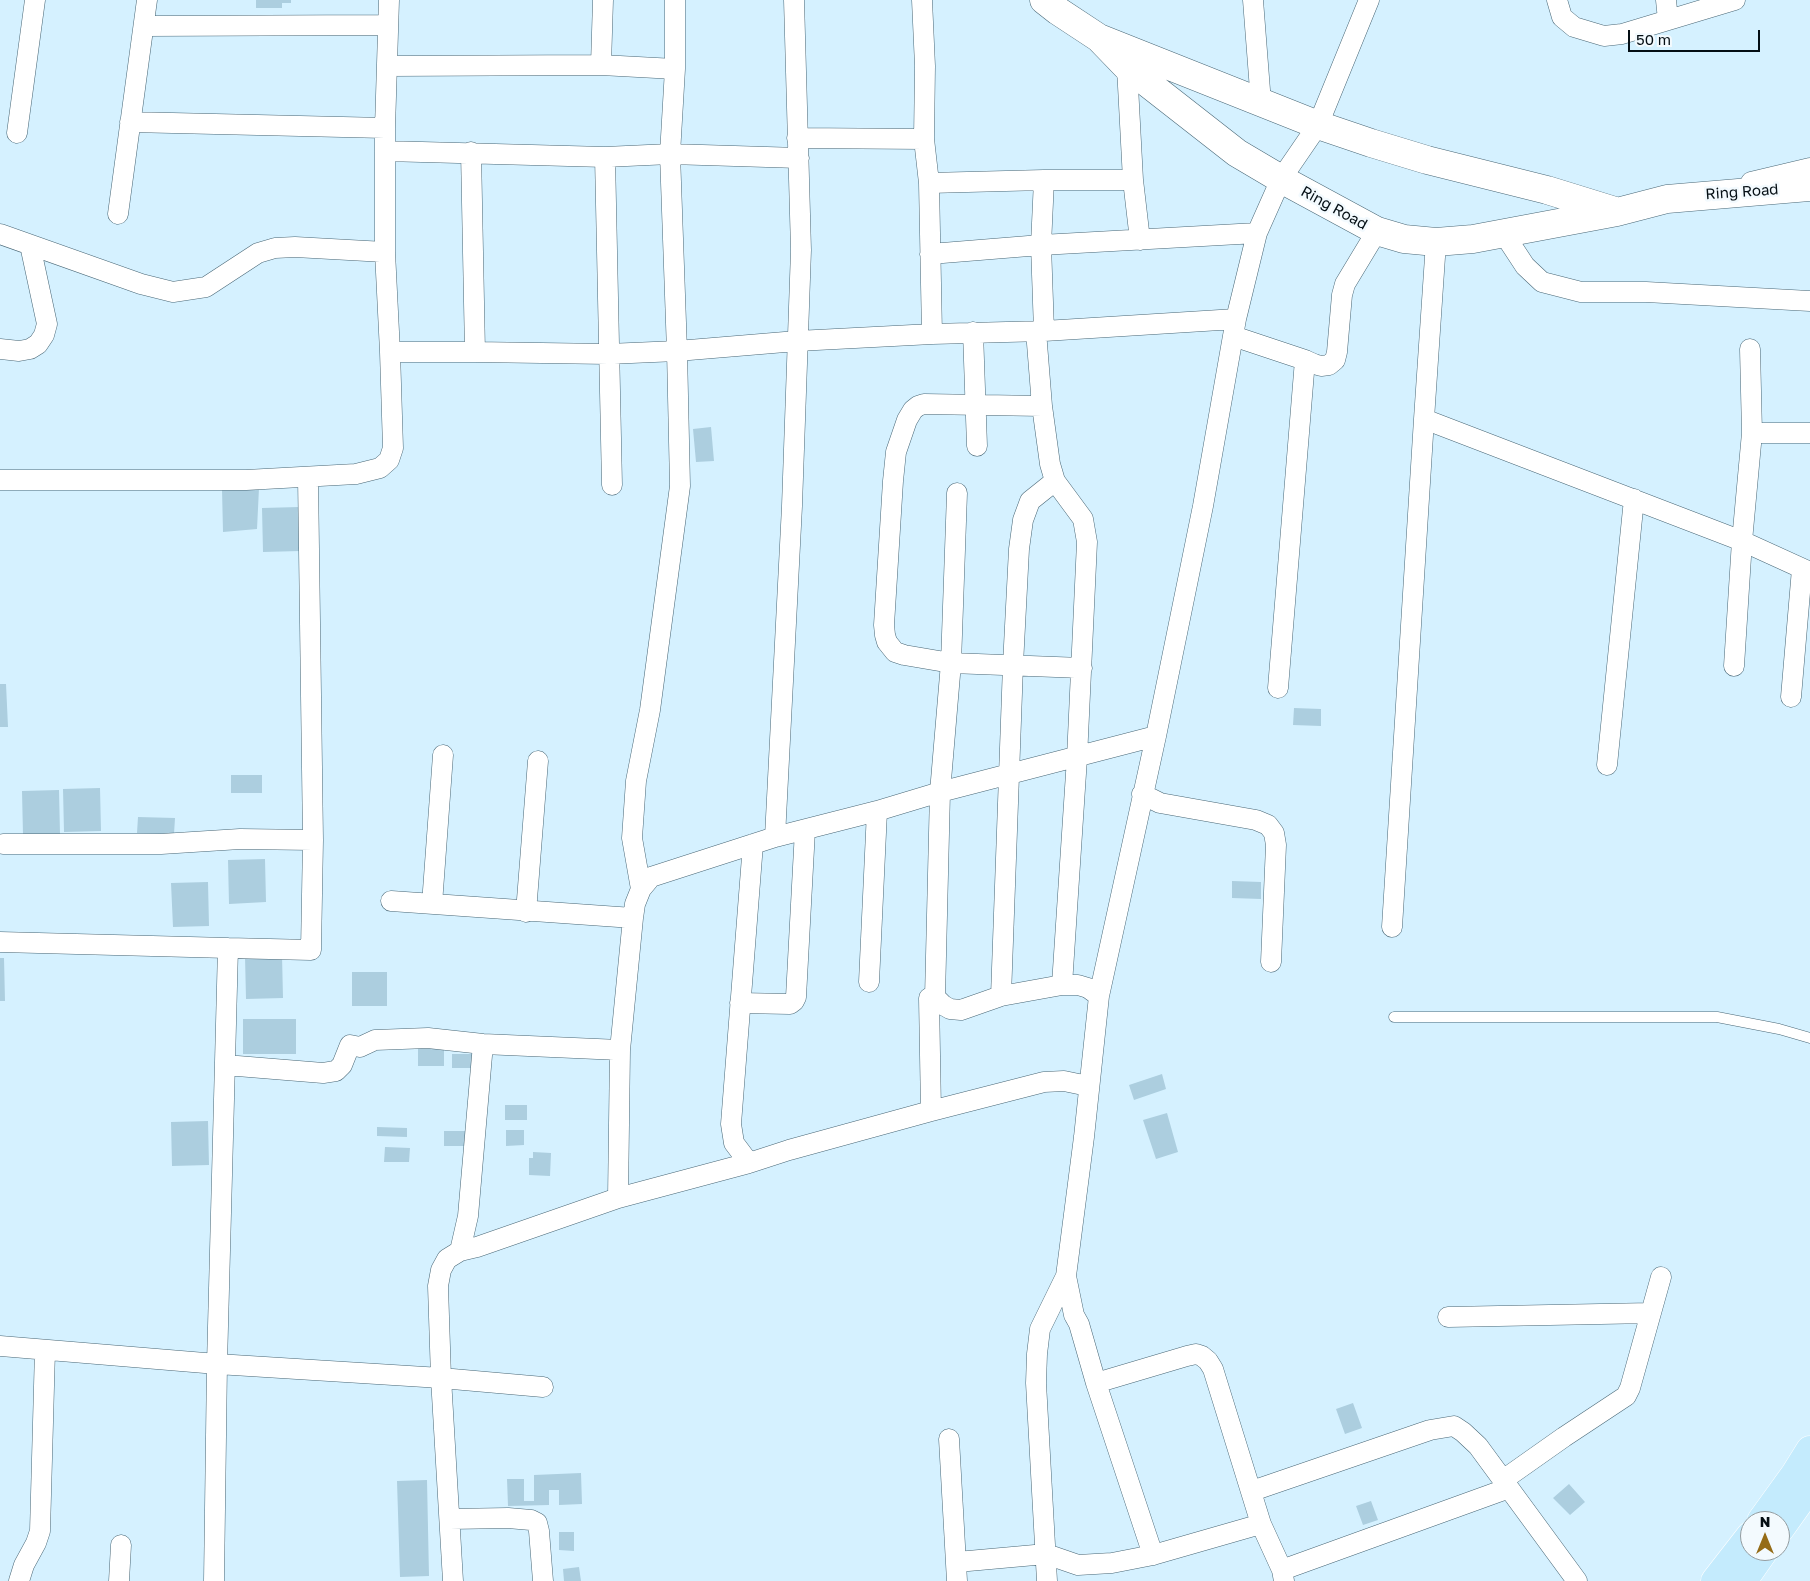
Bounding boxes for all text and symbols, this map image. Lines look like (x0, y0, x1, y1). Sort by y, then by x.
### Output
scale bar (1630, 20, 1762, 52)
text: 50 m (1636, 30, 1671, 48)
street label: Ring Road (1705, 180, 1779, 204)
street label: Ring Road (1298, 182, 1370, 234)
north arrow (1740, 1511, 1790, 1561)
text: N (1760, 1513, 1770, 1530)

